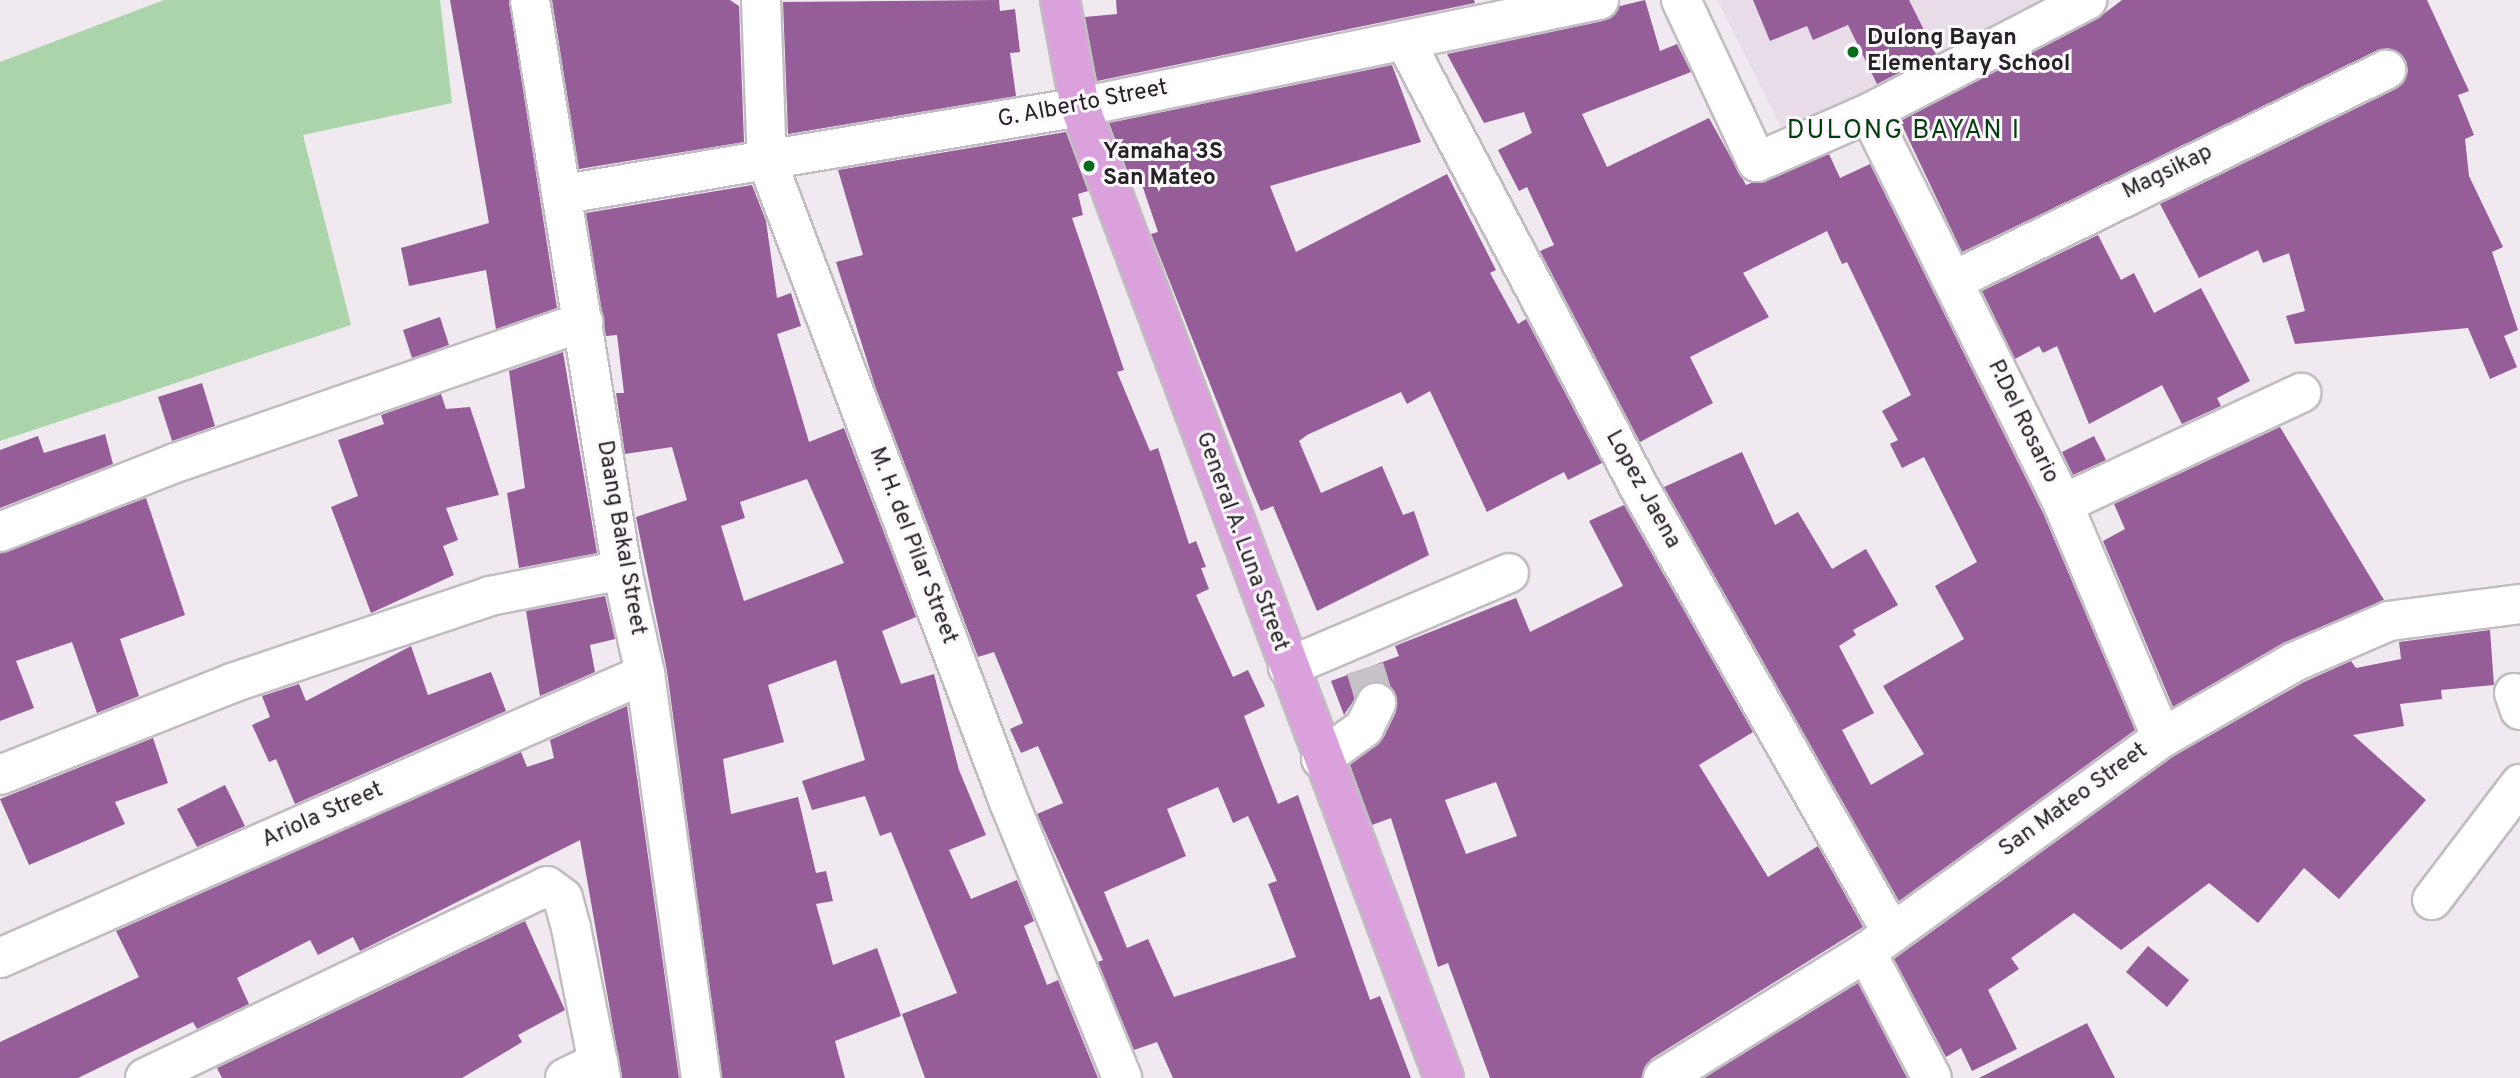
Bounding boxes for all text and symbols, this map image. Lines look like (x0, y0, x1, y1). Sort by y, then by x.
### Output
place label: Dulong Bayan Elementary School (1867, 25, 2071, 79)
marker: Dulong Bayan Elementary School (1845, 44, 1861, 60)
street label: G. Alberto Street (995, 75, 1171, 135)
district label: DULONG BAYAN I (1789, 116, 2019, 148)
place label: Yamaha 3S San Mateo (1103, 139, 1223, 193)
street label: Magsikap (2118, 139, 2218, 207)
marker: Yamaha 3S San Mateo (1081, 158, 1097, 174)
street label: P.Del Rosario (1980, 356, 2064, 488)
street label: Lopez Jaena (1598, 426, 1686, 554)
street label: General A. Luna Street (1188, 428, 1294, 656)
street label: Daang Bakal Street (589, 438, 651, 638)
street label: M. H. del Pilar Street (862, 444, 962, 648)
street label: San Mateo Street (1994, 738, 2154, 864)
street label: Ariola Street (258, 777, 388, 855)

